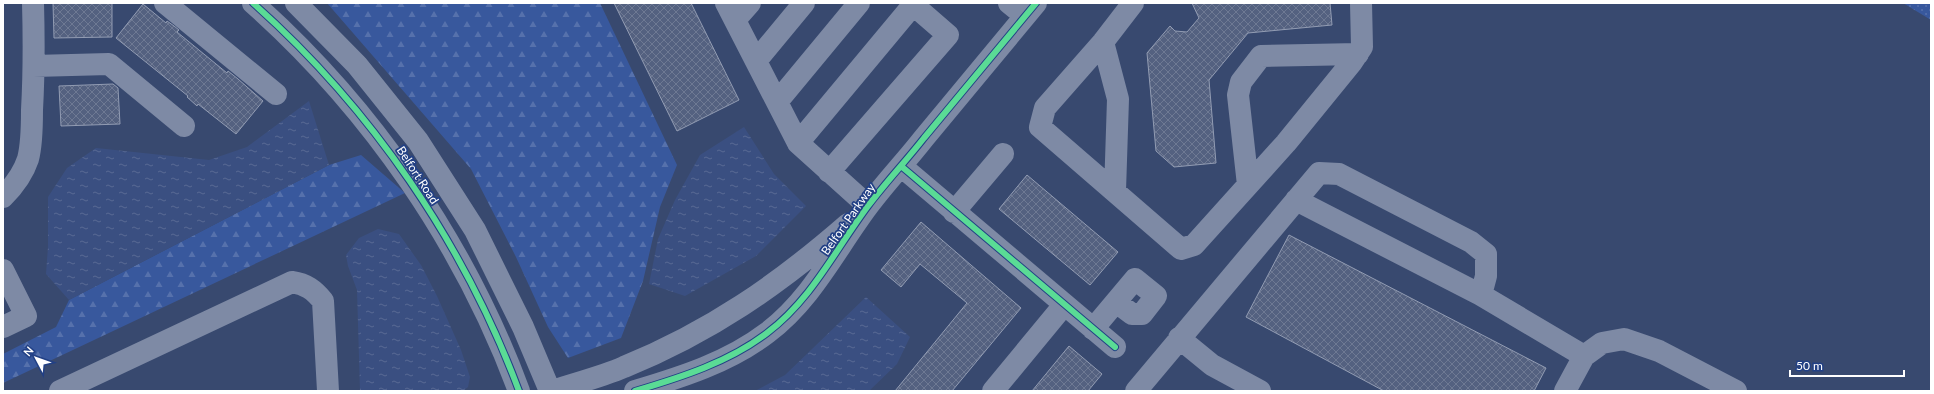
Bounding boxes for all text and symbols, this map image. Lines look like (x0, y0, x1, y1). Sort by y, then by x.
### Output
street label: Belfort Road (394, 143, 442, 207)
street label: Belfort Parkway (818, 180, 879, 258)
north arrow (16, 338, 56, 378)
text: N (20, 344, 36, 359)
scale bar (1790, 352, 1904, 378)
text: 50 m (1796, 358, 1823, 373)

